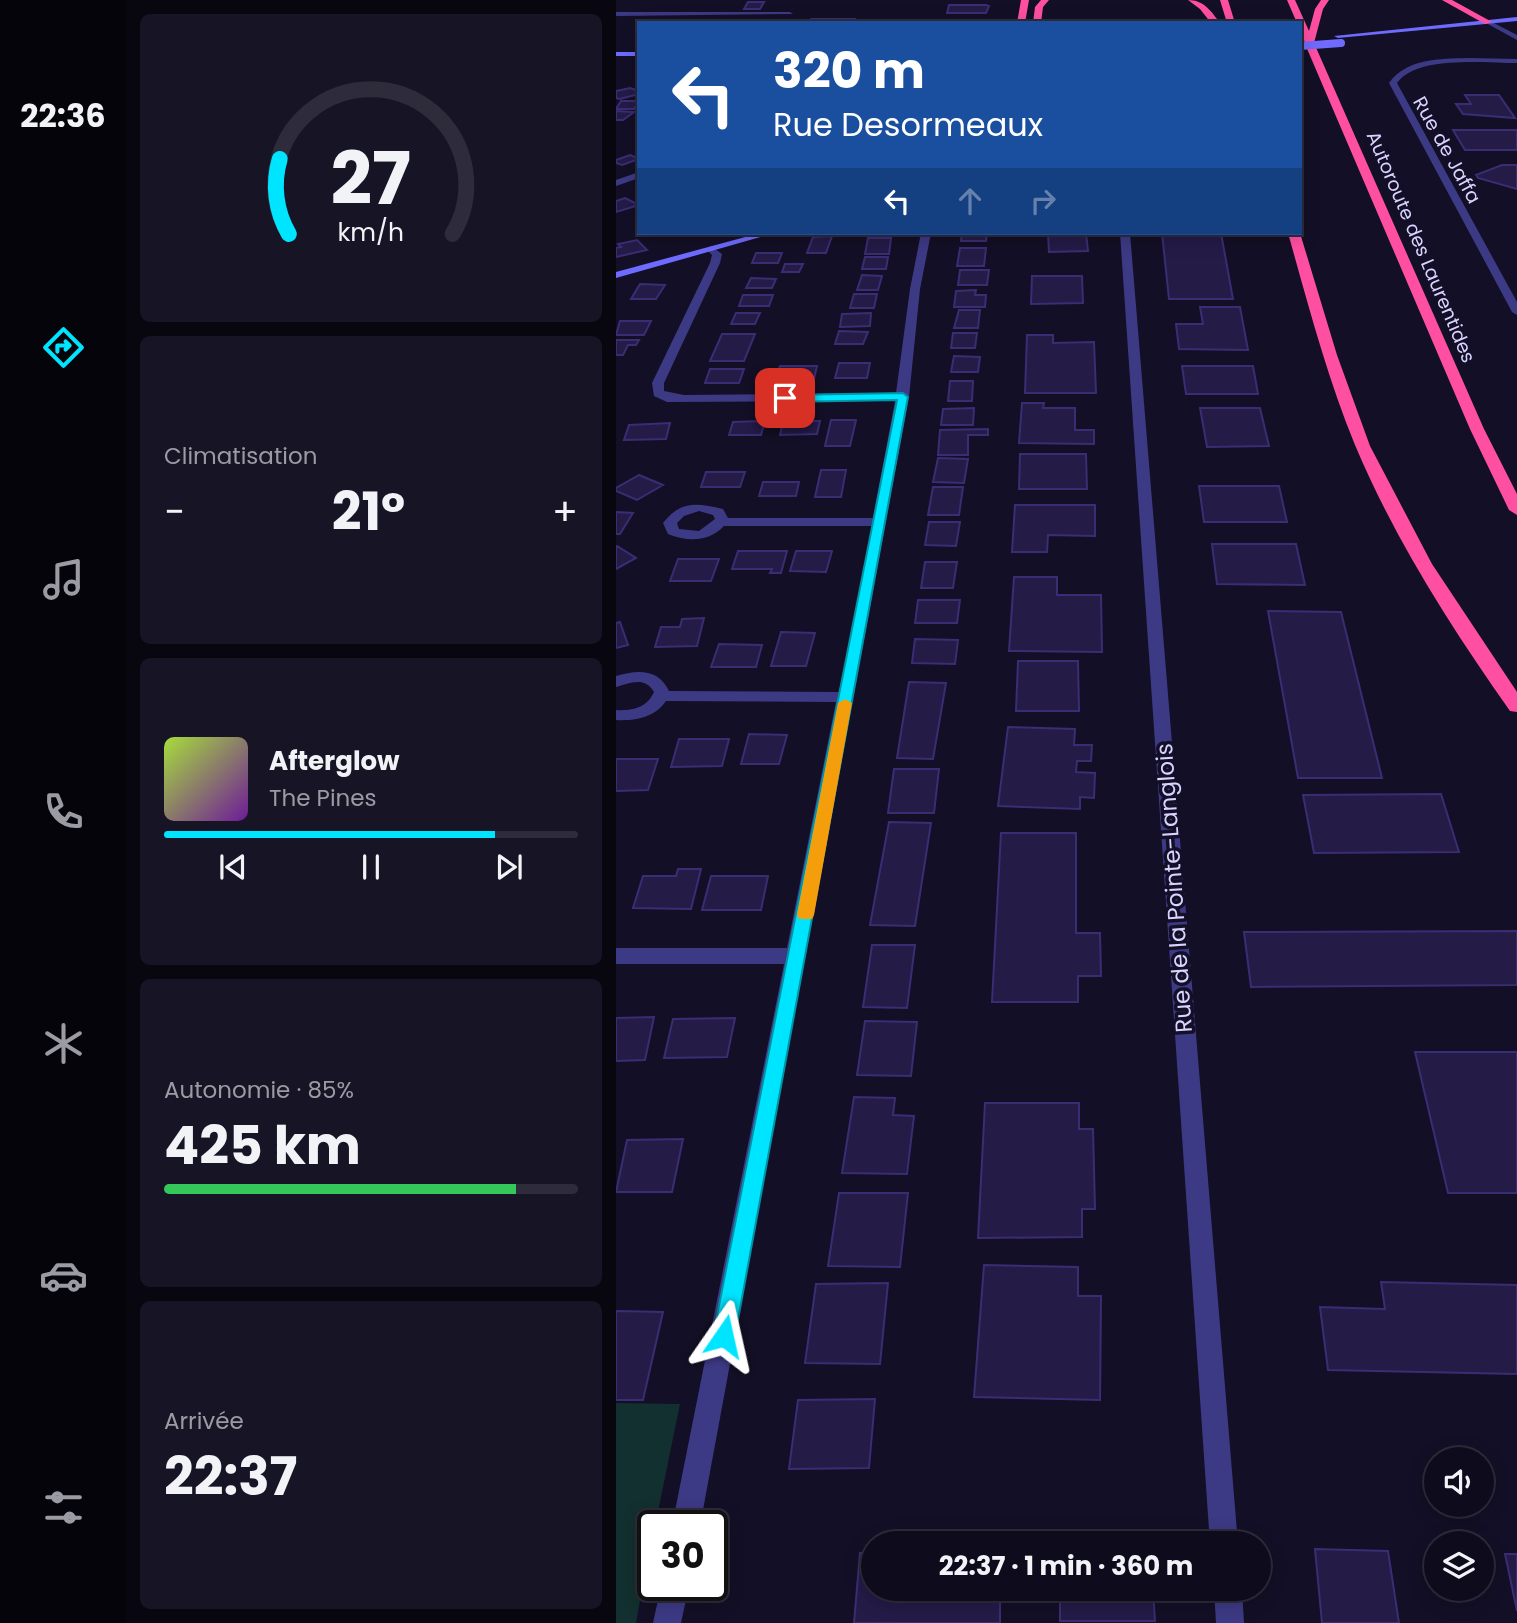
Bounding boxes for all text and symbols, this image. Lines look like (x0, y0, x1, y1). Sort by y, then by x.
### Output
text: 320 m (773, 37, 925, 105)
icon: left (658, 49, 749, 140)
street label: Rue de Jaffa (1406, 92, 1488, 208)
text: 22:36 (20, 93, 106, 138)
text: Rue Desormeaux (773, 102, 1043, 147)
street label: Autoroute des Laurentides (1360, 127, 1482, 367)
text: 27 (331, 128, 411, 229)
icon: left (878, 182, 916, 220)
icon: ahead (951, 182, 989, 220)
icon: right (1024, 182, 1062, 220)
text: km/h (338, 215, 404, 250)
icon: directions (39, 323, 88, 372)
pin (755, 368, 815, 428)
icon: arrive (766, 379, 804, 417)
text: Climatisation (164, 440, 317, 472)
text: 21° (332, 475, 405, 548)
text: − (164, 485, 185, 538)
text: + (552, 485, 578, 538)
icon: music (39, 555, 88, 604)
street label: Rue de la Pointe-Langlois (1148, 742, 1200, 1034)
text: Afterglow (269, 743, 400, 779)
text: The Pines (269, 782, 377, 814)
icon: phone (39, 787, 88, 836)
icon: previous (214, 848, 252, 886)
icon: pause (352, 848, 390, 886)
icon: next (490, 848, 528, 886)
icon: climate (39, 1019, 88, 1068)
text: Autonomie · 85% (164, 1074, 354, 1106)
text: 425 km (164, 1109, 361, 1182)
icon: car (39, 1251, 88, 1300)
position arrow (687, 1299, 761, 1373)
text: Arrivée (164, 1405, 244, 1437)
text: 22:37 (164, 1440, 297, 1513)
map controls (1424, 1447, 1494, 1601)
button: sound (1424, 1447, 1494, 1517)
icon: filters (39, 1483, 88, 1532)
speed limit sign: 30 (637, 1510, 728, 1601)
button: layers (1424, 1531, 1494, 1601)
text: 22:37 · 1 min · 360 m (939, 1548, 1193, 1584)

